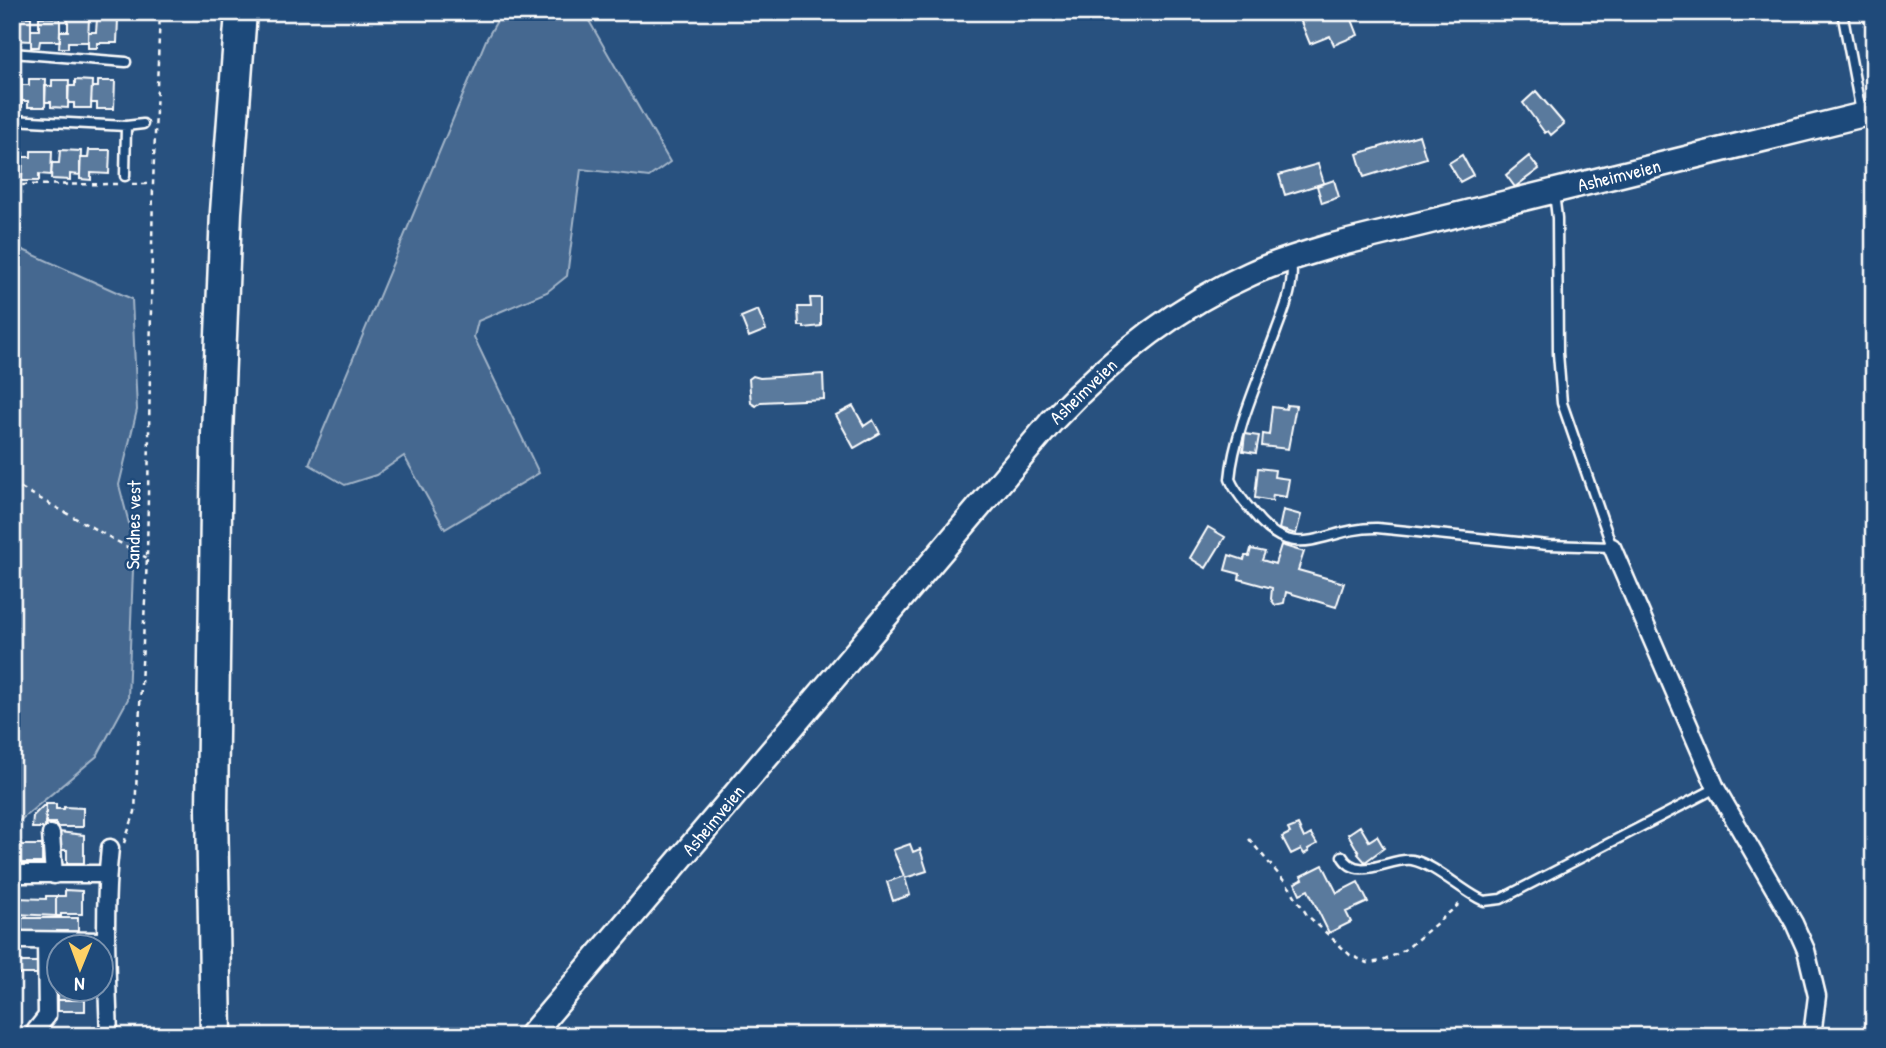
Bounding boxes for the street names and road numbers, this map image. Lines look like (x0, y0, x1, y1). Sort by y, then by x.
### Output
street label: Asheimveien (1575, 152, 1663, 198)
street label: Asheimveien (1043, 352, 1123, 430)
street label: Sandnes vest (119, 480, 147, 570)
street label: Asheimveien (676, 779, 750, 861)

